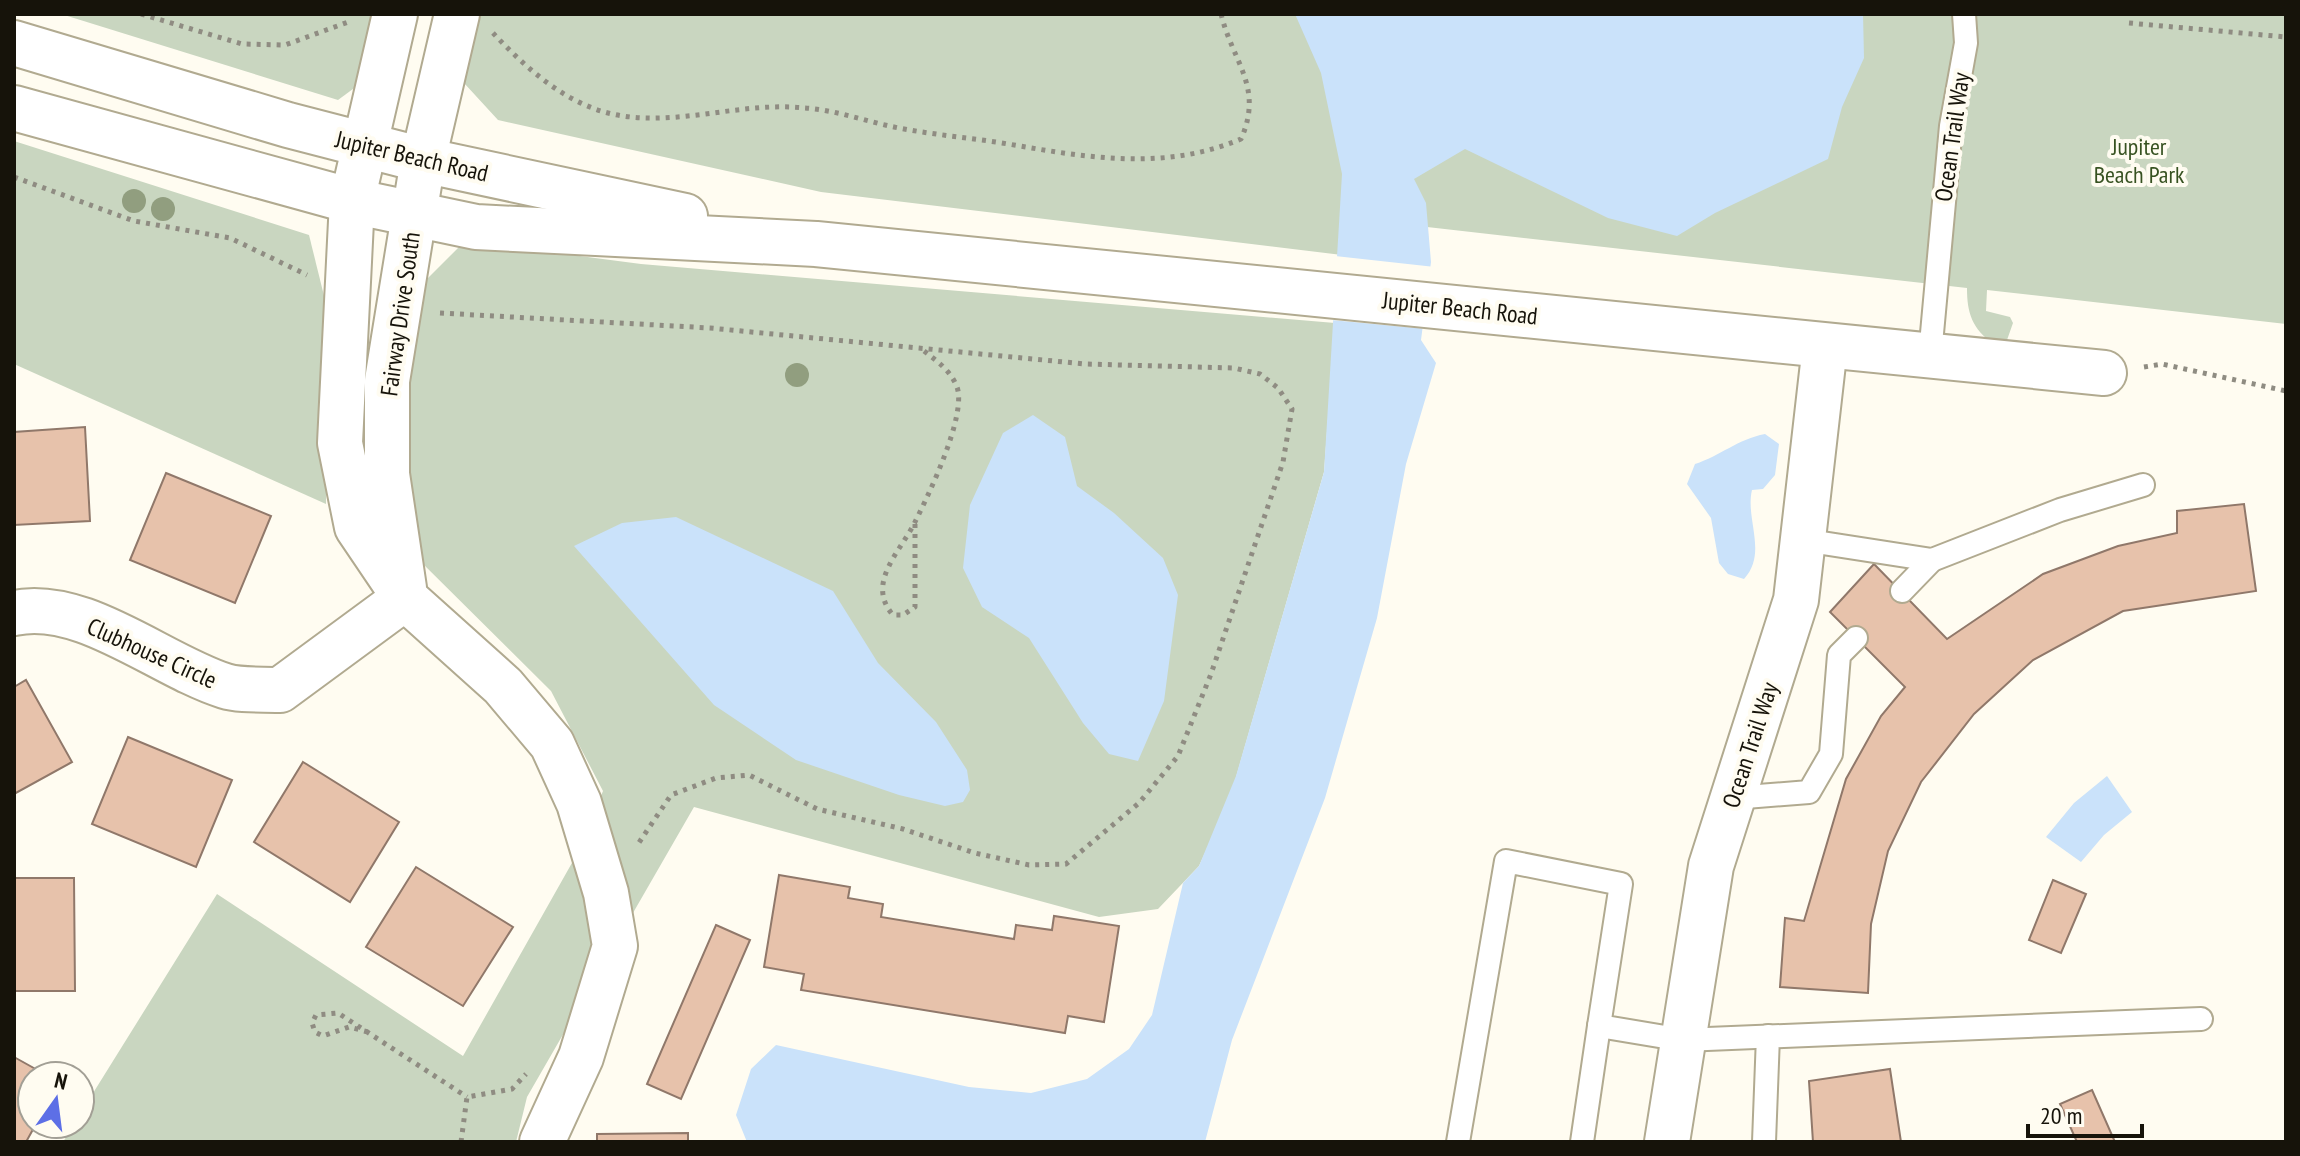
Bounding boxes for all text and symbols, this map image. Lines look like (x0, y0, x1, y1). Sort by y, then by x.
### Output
street label: Ocean Trail Way (1928, 70, 1976, 204)
street label: Jupiter Beach Road (332, 123, 491, 189)
park label: Jupiter Beach Park (2094, 131, 2185, 190)
street label: Fairway Drive South (373, 230, 427, 398)
street label: Jupiter Beach Road (1380, 284, 1539, 332)
street label: Clubhouse Circle (82, 611, 222, 695)
street label: Ocean Trail Way (1715, 678, 1785, 812)
north arrow (16, 1060, 96, 1140)
text: N (52, 1066, 70, 1096)
scale bar (2028, 1088, 2142, 1138)
text: 20 m (2040, 1100, 2082, 1131)

